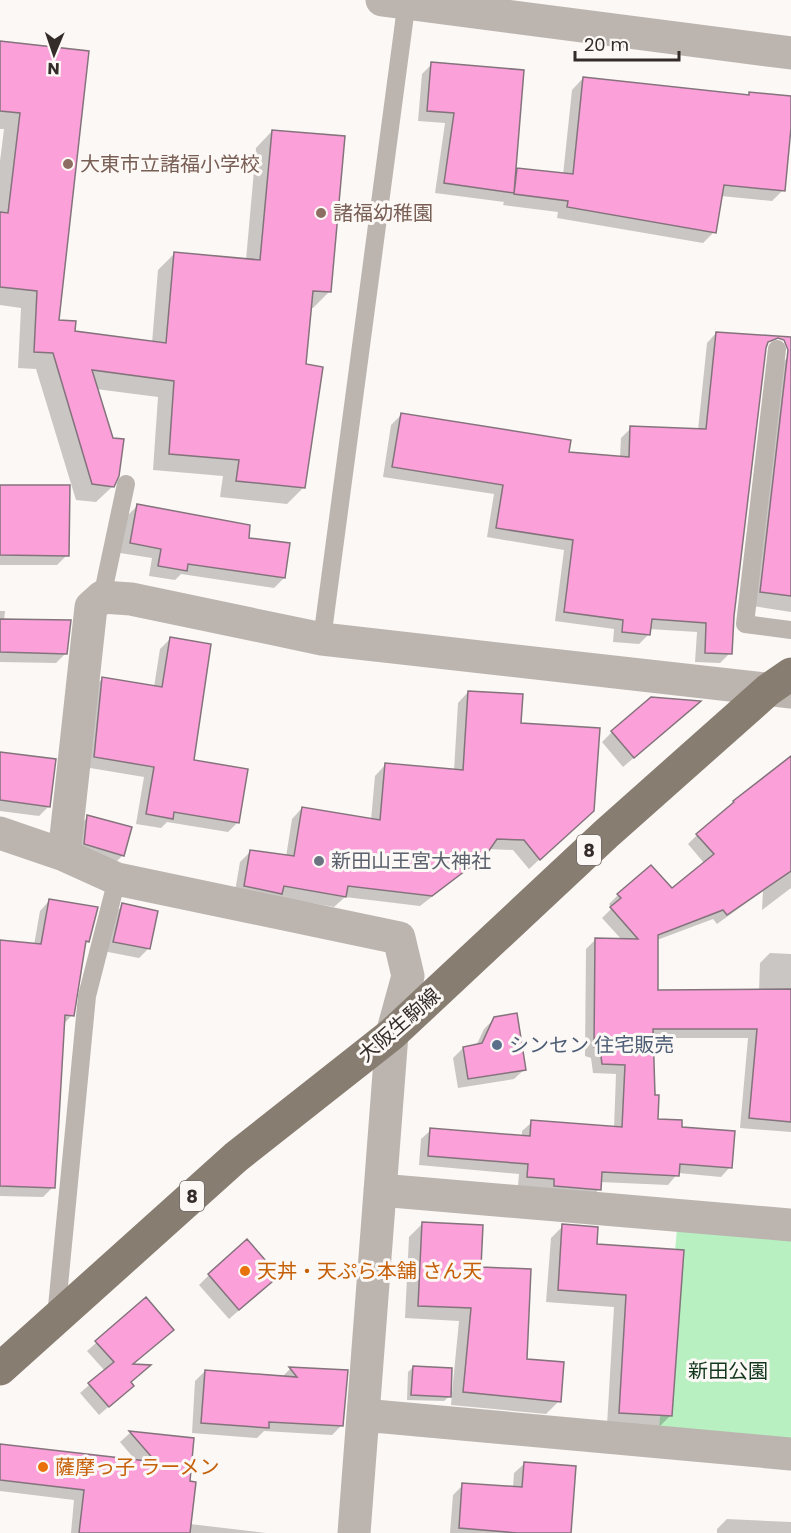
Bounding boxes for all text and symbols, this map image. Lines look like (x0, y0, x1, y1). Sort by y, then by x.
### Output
north arrow (24, 24, 84, 84)
scale bar (575, 24, 678, 62)
text: 20 m (584, 32, 629, 57)
text: N (47, 57, 60, 80)
place label: 大東市立諸福小学校 (80, 150, 260, 178)
marker: 大東市立諸福小学校 (61, 157, 75, 171)
place label: 諸福幼稚園 (333, 199, 433, 227)
marker: 諸福幼稚園 (314, 206, 328, 220)
road number: 8 (577, 835, 601, 865)
place label: 新田山王宮大神社 (331, 847, 491, 875)
marker: 新田山王宮大神社 (312, 854, 326, 868)
street label: 大阪生駒線 (352, 982, 446, 1068)
place label: シンセン 住宅販売 (509, 1031, 674, 1059)
marker: シンセン 住宅販売 (490, 1038, 504, 1052)
road number: 8 (180, 1181, 204, 1211)
place label: 天丼・天ぷら本舗 さん天 (257, 1257, 482, 1285)
marker: 天丼・天ぷら本舗 さん天 (238, 1264, 252, 1278)
park label: 新田公園 (688, 1357, 768, 1385)
place label: 薩摩っ子 ラーメン (55, 1453, 220, 1481)
marker: 薩摩っ子 ラーメン (36, 1460, 50, 1474)

